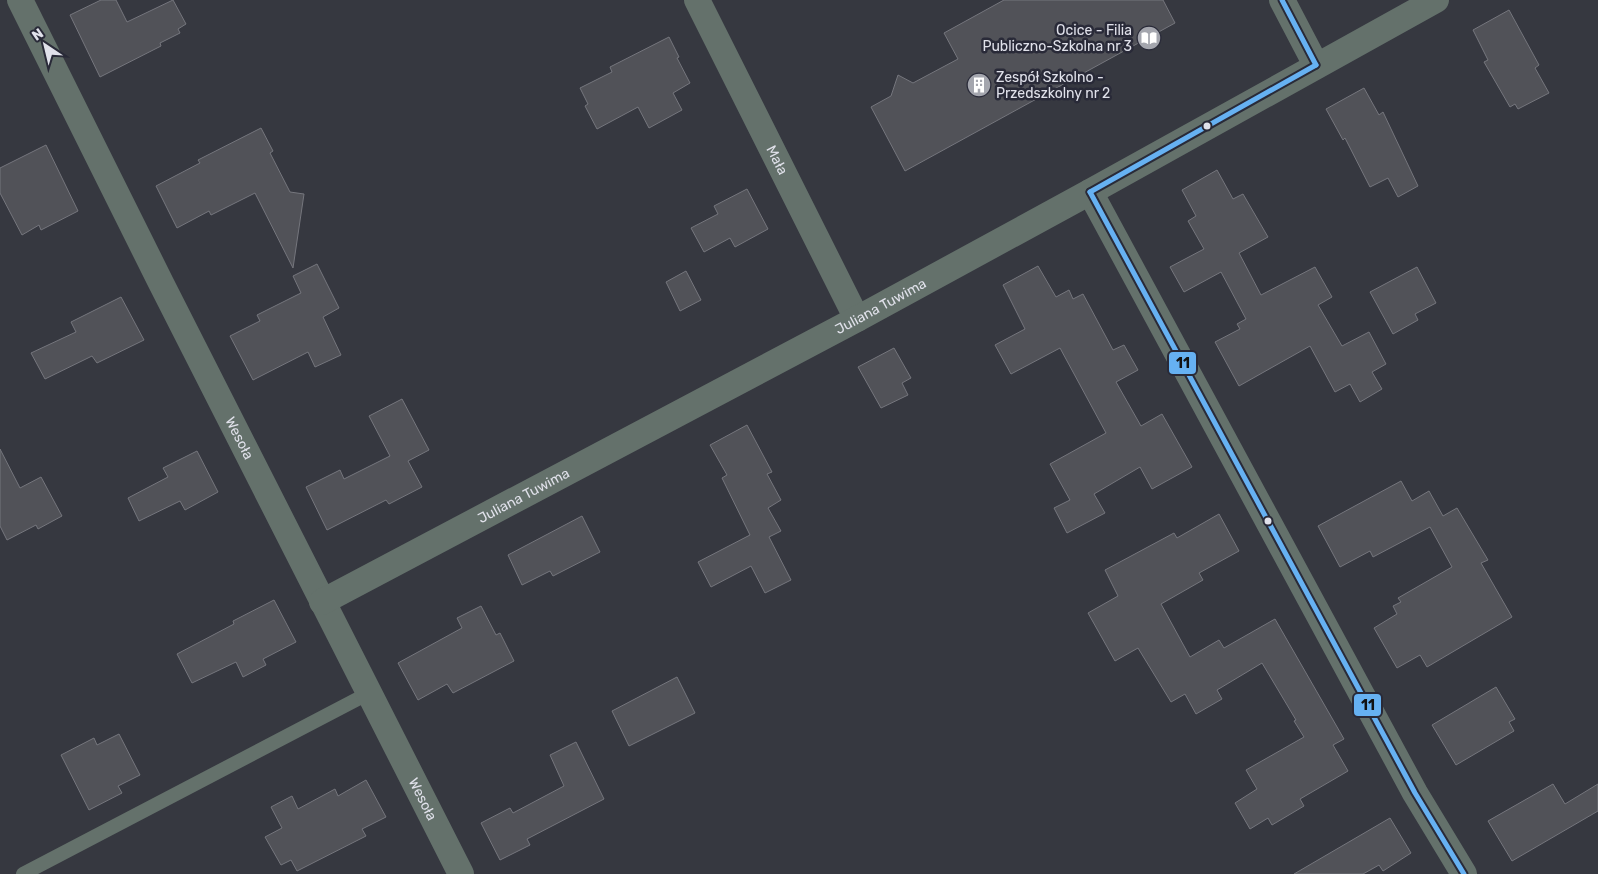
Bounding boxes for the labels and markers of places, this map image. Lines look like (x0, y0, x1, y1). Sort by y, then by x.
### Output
place label: Ocice - Filia Publiczno-Szkolna nr 3 (982, 22, 1132, 55)
library icon: Ocice - Filia Publiczno-Szkolna nr 3 (1136, 25, 1162, 51)
place label: Zespół Szkolno - Przedszkolny nr 2 (996, 69, 1110, 102)
building icon: Zespół Szkolno - Przedszkolny nr 2 (966, 72, 992, 98)
unlabelled marker (1202, 121, 1212, 131)
unlabelled marker (1263, 516, 1273, 526)

